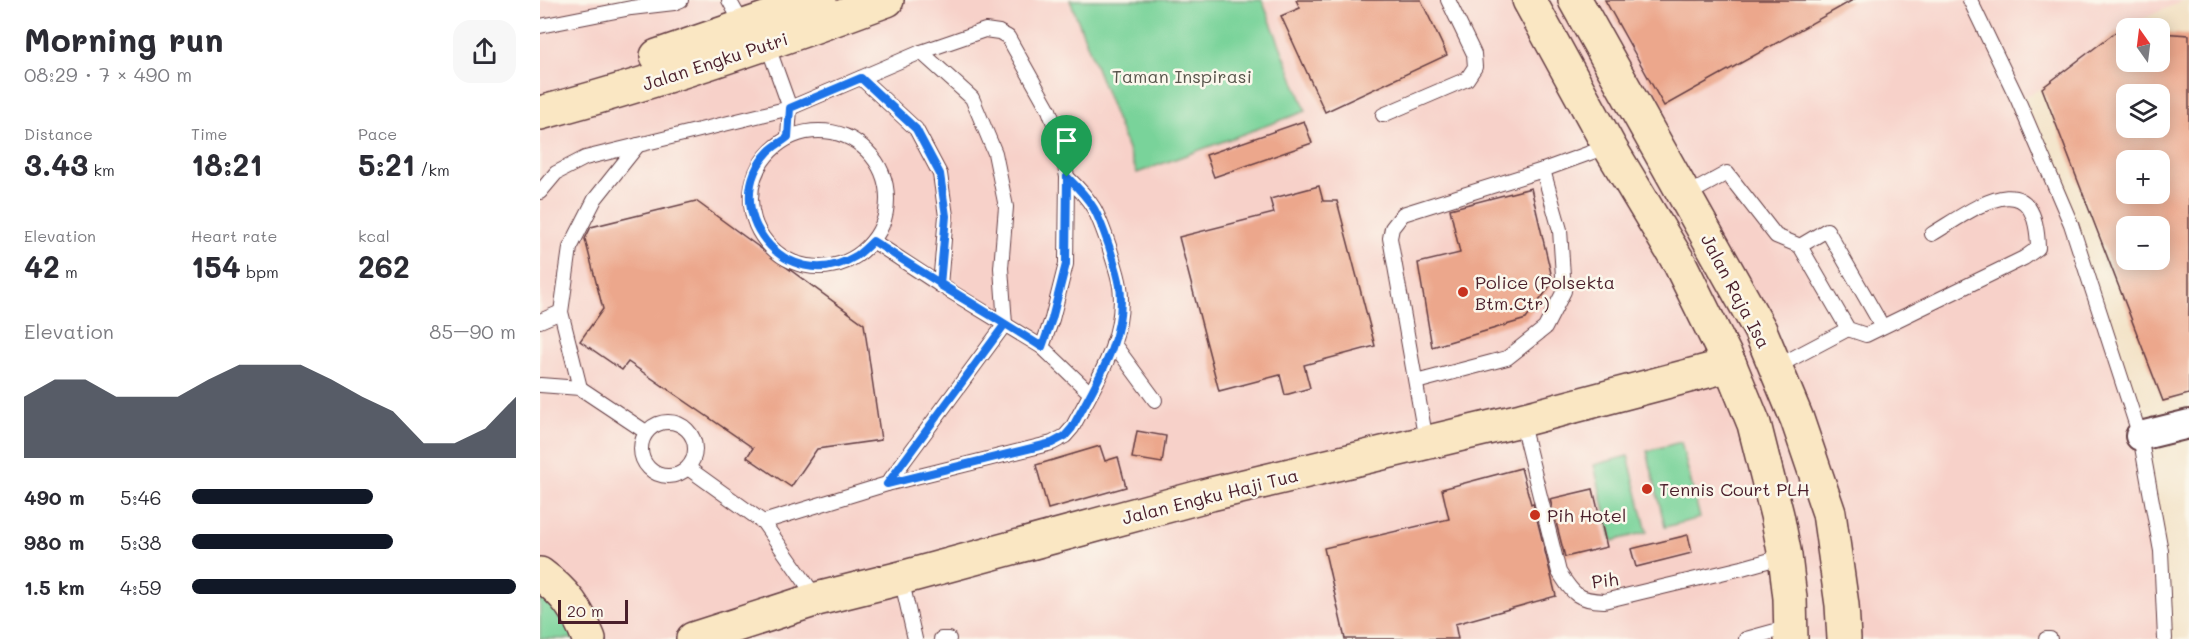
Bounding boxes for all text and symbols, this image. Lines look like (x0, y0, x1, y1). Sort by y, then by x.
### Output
text: Morning run (24, 17, 224, 60)
north arrow (2116, 18, 2170, 72)
map controls (2116, 18, 2170, 270)
button: share (453, 20, 516, 83)
street label: Jalan Engku Putri (639, 26, 791, 96)
text: 08:29 · 7 × 490 m (24, 61, 192, 87)
park label: Taman Inspirasi (1112, 64, 1252, 88)
button: layers (2116, 84, 2170, 138)
pin (1041, 115, 1092, 177)
text: Distance (24, 123, 93, 144)
text: Time (191, 123, 227, 144)
text: Pace (358, 123, 397, 144)
icon: arrive (1050, 124, 1083, 157)
text: 3.43 (24, 144, 88, 184)
text: 18:21 (191, 144, 262, 184)
text: 5:21 (358, 144, 415, 184)
button: + (2116, 150, 2170, 204)
text: km (88, 159, 115, 180)
text: /km (415, 159, 450, 180)
button: − (2116, 216, 2170, 270)
text: Elevation (24, 225, 96, 246)
text: Heart rate (191, 225, 277, 246)
text: kcal (358, 225, 390, 246)
street label: Jalan Raja Isa (1696, 230, 1776, 352)
text: 42 (24, 246, 60, 286)
text: 154 (191, 246, 241, 286)
text: 262 (358, 246, 410, 286)
text: m (60, 261, 78, 282)
text: bpm (241, 261, 279, 282)
place label: Police (Polsekta Btm.Ctr) (1475, 270, 1615, 315)
marker: Police (Polsekta Btm.Ctr) (1456, 285, 1470, 299)
text: Elevation (24, 318, 114, 344)
text: 85–90 m (429, 318, 516, 344)
street label: Jalan Engku Haji Tua (1119, 462, 1301, 530)
place label: Tennis Court PLH (1659, 477, 1810, 501)
marker: Tennis Court PLH (1640, 482, 1654, 496)
text: 490 m (24, 484, 85, 510)
text: 5:46 (120, 484, 162, 510)
place label: Pih Hotel (1547, 503, 1627, 527)
marker: Pih Hotel (1528, 508, 1542, 522)
text: 980 m (24, 529, 84, 555)
text: 5:38 (120, 529, 162, 555)
street label: Pih (1590, 566, 1620, 594)
text: 1.5 km (24, 574, 85, 600)
text: 4:59 (120, 574, 161, 600)
scale bar (558, 597, 628, 624)
text: 20 m (567, 600, 604, 621)

